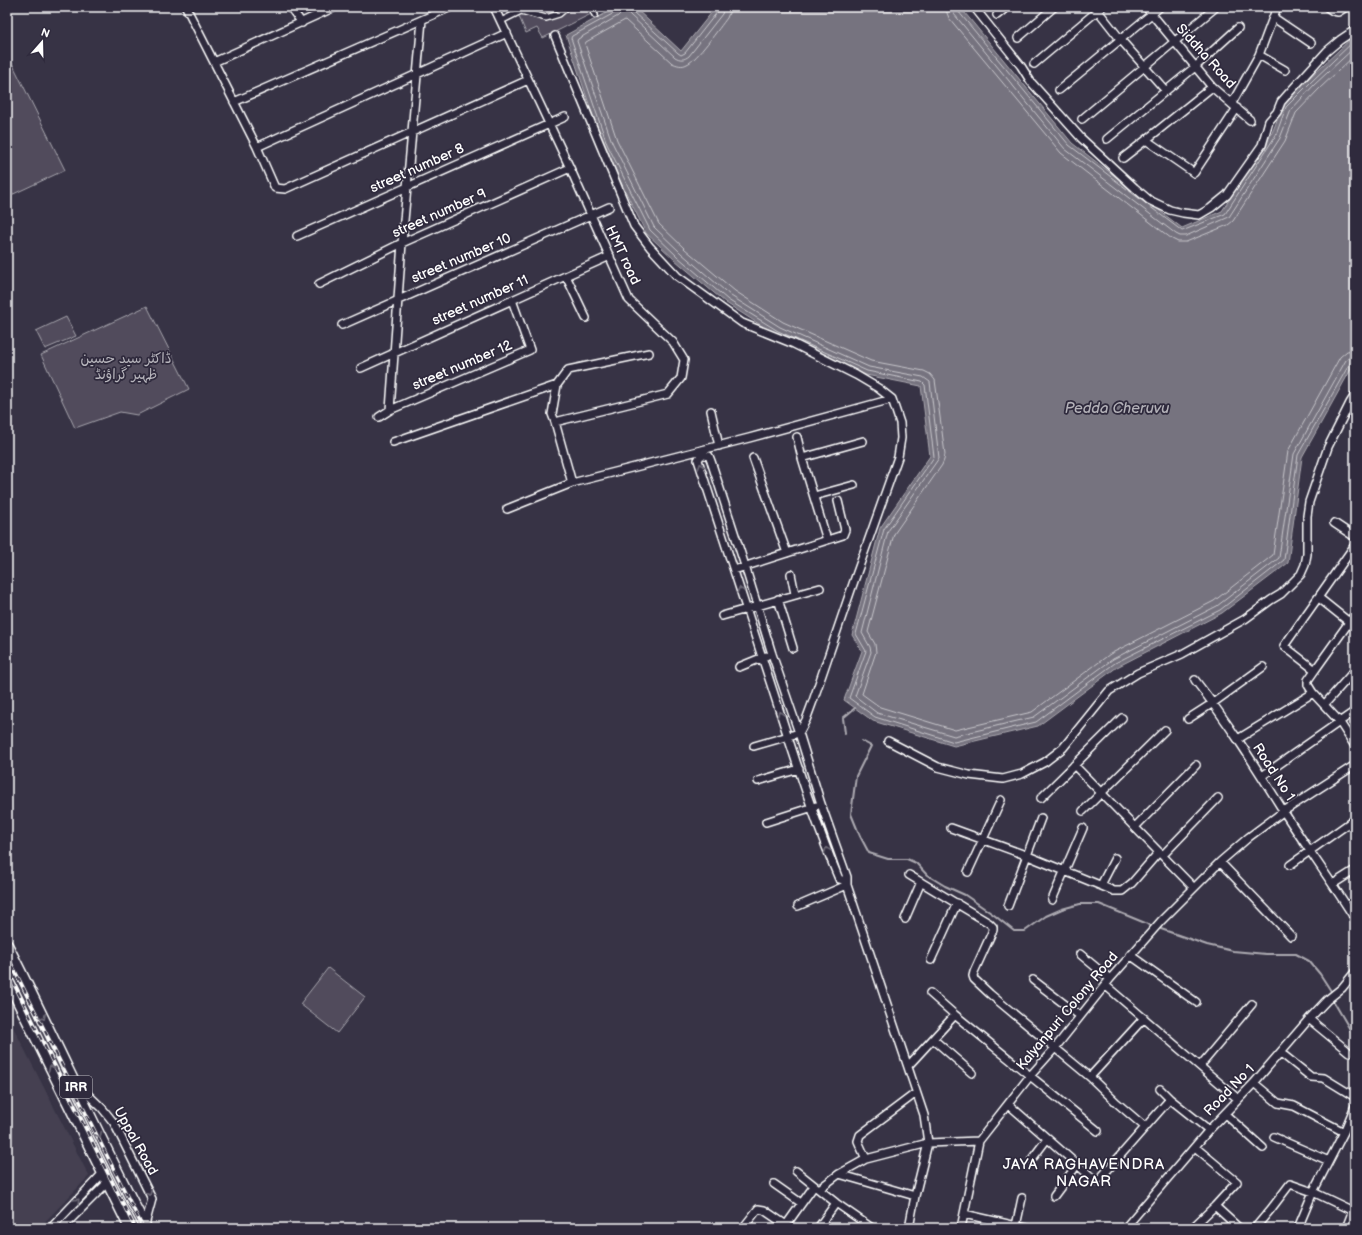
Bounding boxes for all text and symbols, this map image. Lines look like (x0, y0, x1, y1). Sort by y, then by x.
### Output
street label: Siddha Road (1173, 20, 1239, 92)
north arrow (22, 22, 62, 62)
text: N (39, 26, 51, 41)
street label: street number 8 (367, 140, 467, 196)
street label: street number 9 (389, 185, 489, 241)
street label: HMT road (602, 223, 644, 287)
street label: street number 10 (409, 229, 513, 287)
street label: street number 11 (429, 271, 531, 329)
street label: street number 12 (410, 336, 515, 394)
park label: ڈاکٹر سید حسین ظہیر گراؤنڈ (80, 350, 172, 383)
water label: Pedda Cheruvu (1065, 399, 1170, 418)
one-way arrow (697, 463, 706, 470)
one-way arrow (736, 587, 745, 594)
one-way arrow (776, 711, 785, 718)
street label: Road No 1 (1249, 740, 1299, 804)
one-way arrow (824, 846, 832, 853)
street label: Kalyanpuri Colony Road (1012, 948, 1122, 1074)
one-way arrow (38, 1013, 46, 1021)
street label: Road No 1 (1200, 1061, 1258, 1119)
one-way arrow (48, 1064, 56, 1072)
road number: IRR (60, 1076, 92, 1098)
street label: Uppal Road (110, 1104, 162, 1178)
one-way arrow (94, 1130, 102, 1138)
district label: JAYA RAGHAVENDRA NAGAR (1003, 1155, 1165, 1191)
one-way arrow (144, 1189, 152, 1196)
one-way arrow (73, 1198, 80, 1206)

